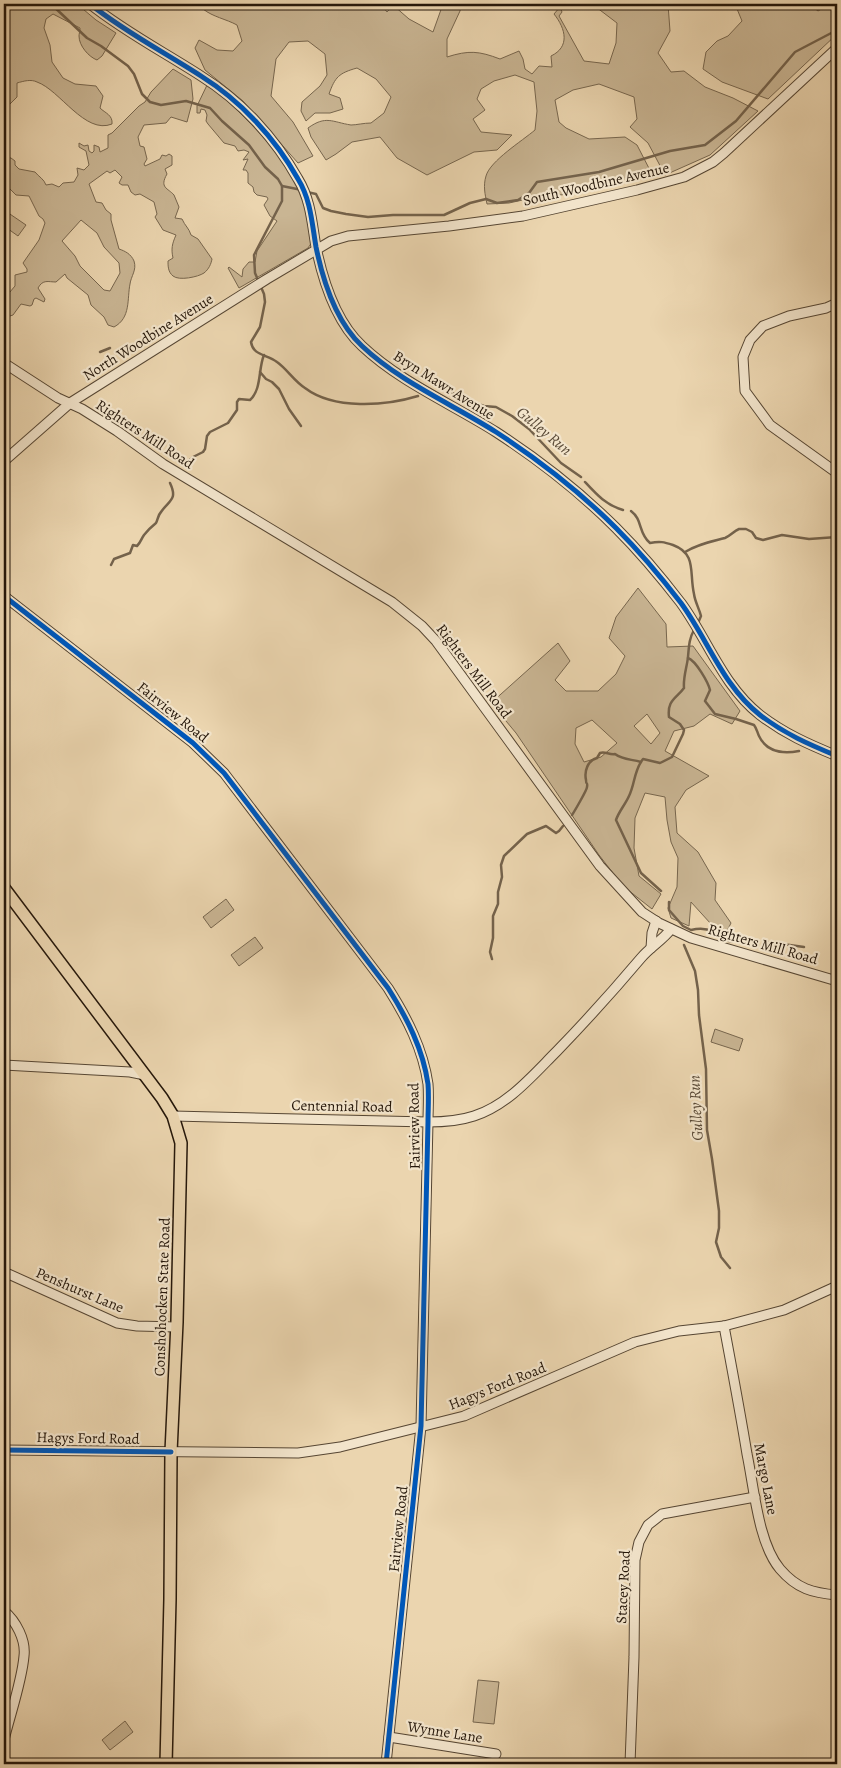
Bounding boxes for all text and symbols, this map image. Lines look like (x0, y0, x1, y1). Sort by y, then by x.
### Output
street label: South Woodbine Avenue (521, 157, 671, 211)
street label: North Woodbine Avenue (79, 289, 217, 385)
street label: Bryn Mawr Avenue (390, 346, 499, 424)
street label: Righters Mill Road (92, 395, 199, 474)
water label: Gulley Run (512, 401, 576, 461)
street label: Righters Mill Road (432, 620, 517, 723)
street label: Fairview Road (133, 677, 214, 748)
street label: Righters Mill Road (706, 919, 821, 970)
water label: Gulley Run (683, 1074, 709, 1141)
street label: Fairview Road (403, 1082, 425, 1169)
street label: Centennial Road (291, 1095, 394, 1117)
street label: Conshohocken State Road (149, 1216, 175, 1377)
street label: Penshurst Lane (33, 1262, 127, 1318)
street label: Hagys Ford Road (445, 1357, 550, 1415)
street label: Hagys Ford Road (36, 1427, 141, 1449)
street label: Margo Lane (749, 1441, 783, 1517)
street label: Fairview Road (384, 1484, 413, 1573)
street label: Stacey Road (611, 1549, 635, 1624)
street label: Wynne Lane (405, 1716, 484, 1748)

